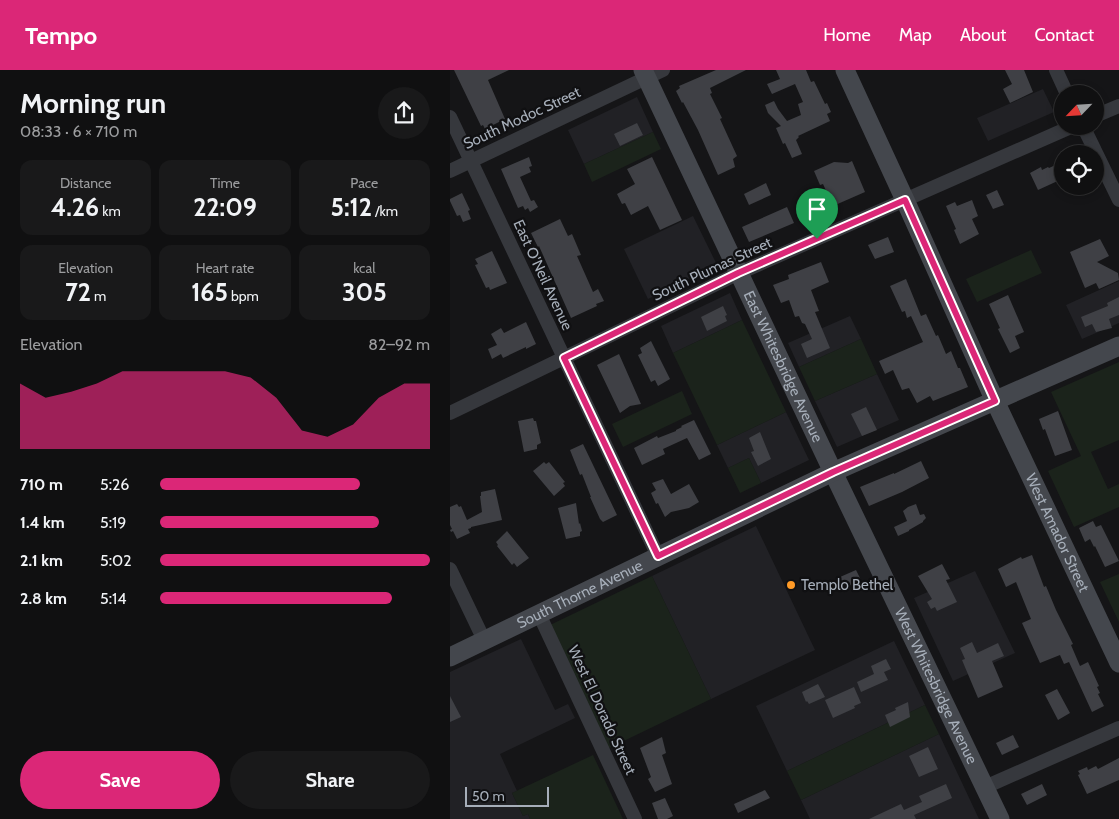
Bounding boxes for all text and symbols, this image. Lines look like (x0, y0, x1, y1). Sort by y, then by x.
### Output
text: Tempo (25, 21, 97, 50)
text: Home (823, 24, 871, 46)
text: Map (899, 24, 932, 46)
text: About (960, 24, 1006, 46)
text: Contact (1034, 24, 1094, 46)
street label: South Modoc Street (461, 83, 583, 153)
north arrow (1054, 85, 1104, 135)
map controls (1054, 85, 1104, 195)
text: Morning run (20, 86, 166, 120)
button: share (378, 87, 430, 139)
text: 08:33 · 6 × 710 m (20, 122, 137, 141)
button: locate (1054, 145, 1104, 195)
text: Distance (60, 174, 111, 192)
text: Time (210, 174, 240, 192)
text: Pace (350, 174, 378, 192)
pin (796, 188, 838, 239)
text: 4.26 (51, 192, 99, 222)
text: 22:09 (193, 192, 257, 222)
text: 5:12 (330, 192, 372, 222)
icon: arrive (803, 195, 831, 223)
text: km (99, 202, 121, 220)
text: /km (372, 202, 398, 220)
street label: East O'Neil Avenue (509, 217, 577, 333)
street label: South Plumas Street (649, 233, 775, 305)
text: Elevation (58, 259, 113, 277)
text: Heart rate (196, 259, 254, 277)
text: kcal (353, 259, 376, 277)
text: 72 (65, 277, 91, 307)
text: 165 (191, 277, 228, 307)
text: 305 (342, 277, 387, 307)
text: m (91, 287, 106, 305)
text: bpm (228, 287, 259, 305)
street label: East Whitesbridge Avenue (740, 288, 827, 445)
text: Elevation (20, 335, 83, 354)
text: 82–92 m (368, 335, 430, 354)
street label: West Amador Street (1022, 471, 1093, 595)
text: 710 m (20, 475, 63, 494)
text: 5:26 (100, 475, 129, 494)
text: 1.4 km (20, 513, 65, 532)
text: 5:19 (100, 513, 126, 532)
text: 2.1 km (20, 551, 63, 570)
text: 5:02 (100, 551, 132, 570)
street label: South Thorne Avenue (514, 556, 646, 632)
place label: Templo Bethel (801, 576, 894, 594)
marker: Templo Bethel (785, 579, 797, 591)
text: 2.8 km (20, 589, 67, 608)
text: 5:14 (100, 589, 126, 608)
street label: West Whitesbridge Avenue (891, 605, 981, 767)
street label: West El Dorado Street (564, 642, 640, 778)
button: Save (20, 751, 220, 809)
button: Share (230, 751, 430, 809)
scale bar (465, 784, 549, 807)
text: 50 m (472, 787, 505, 805)

